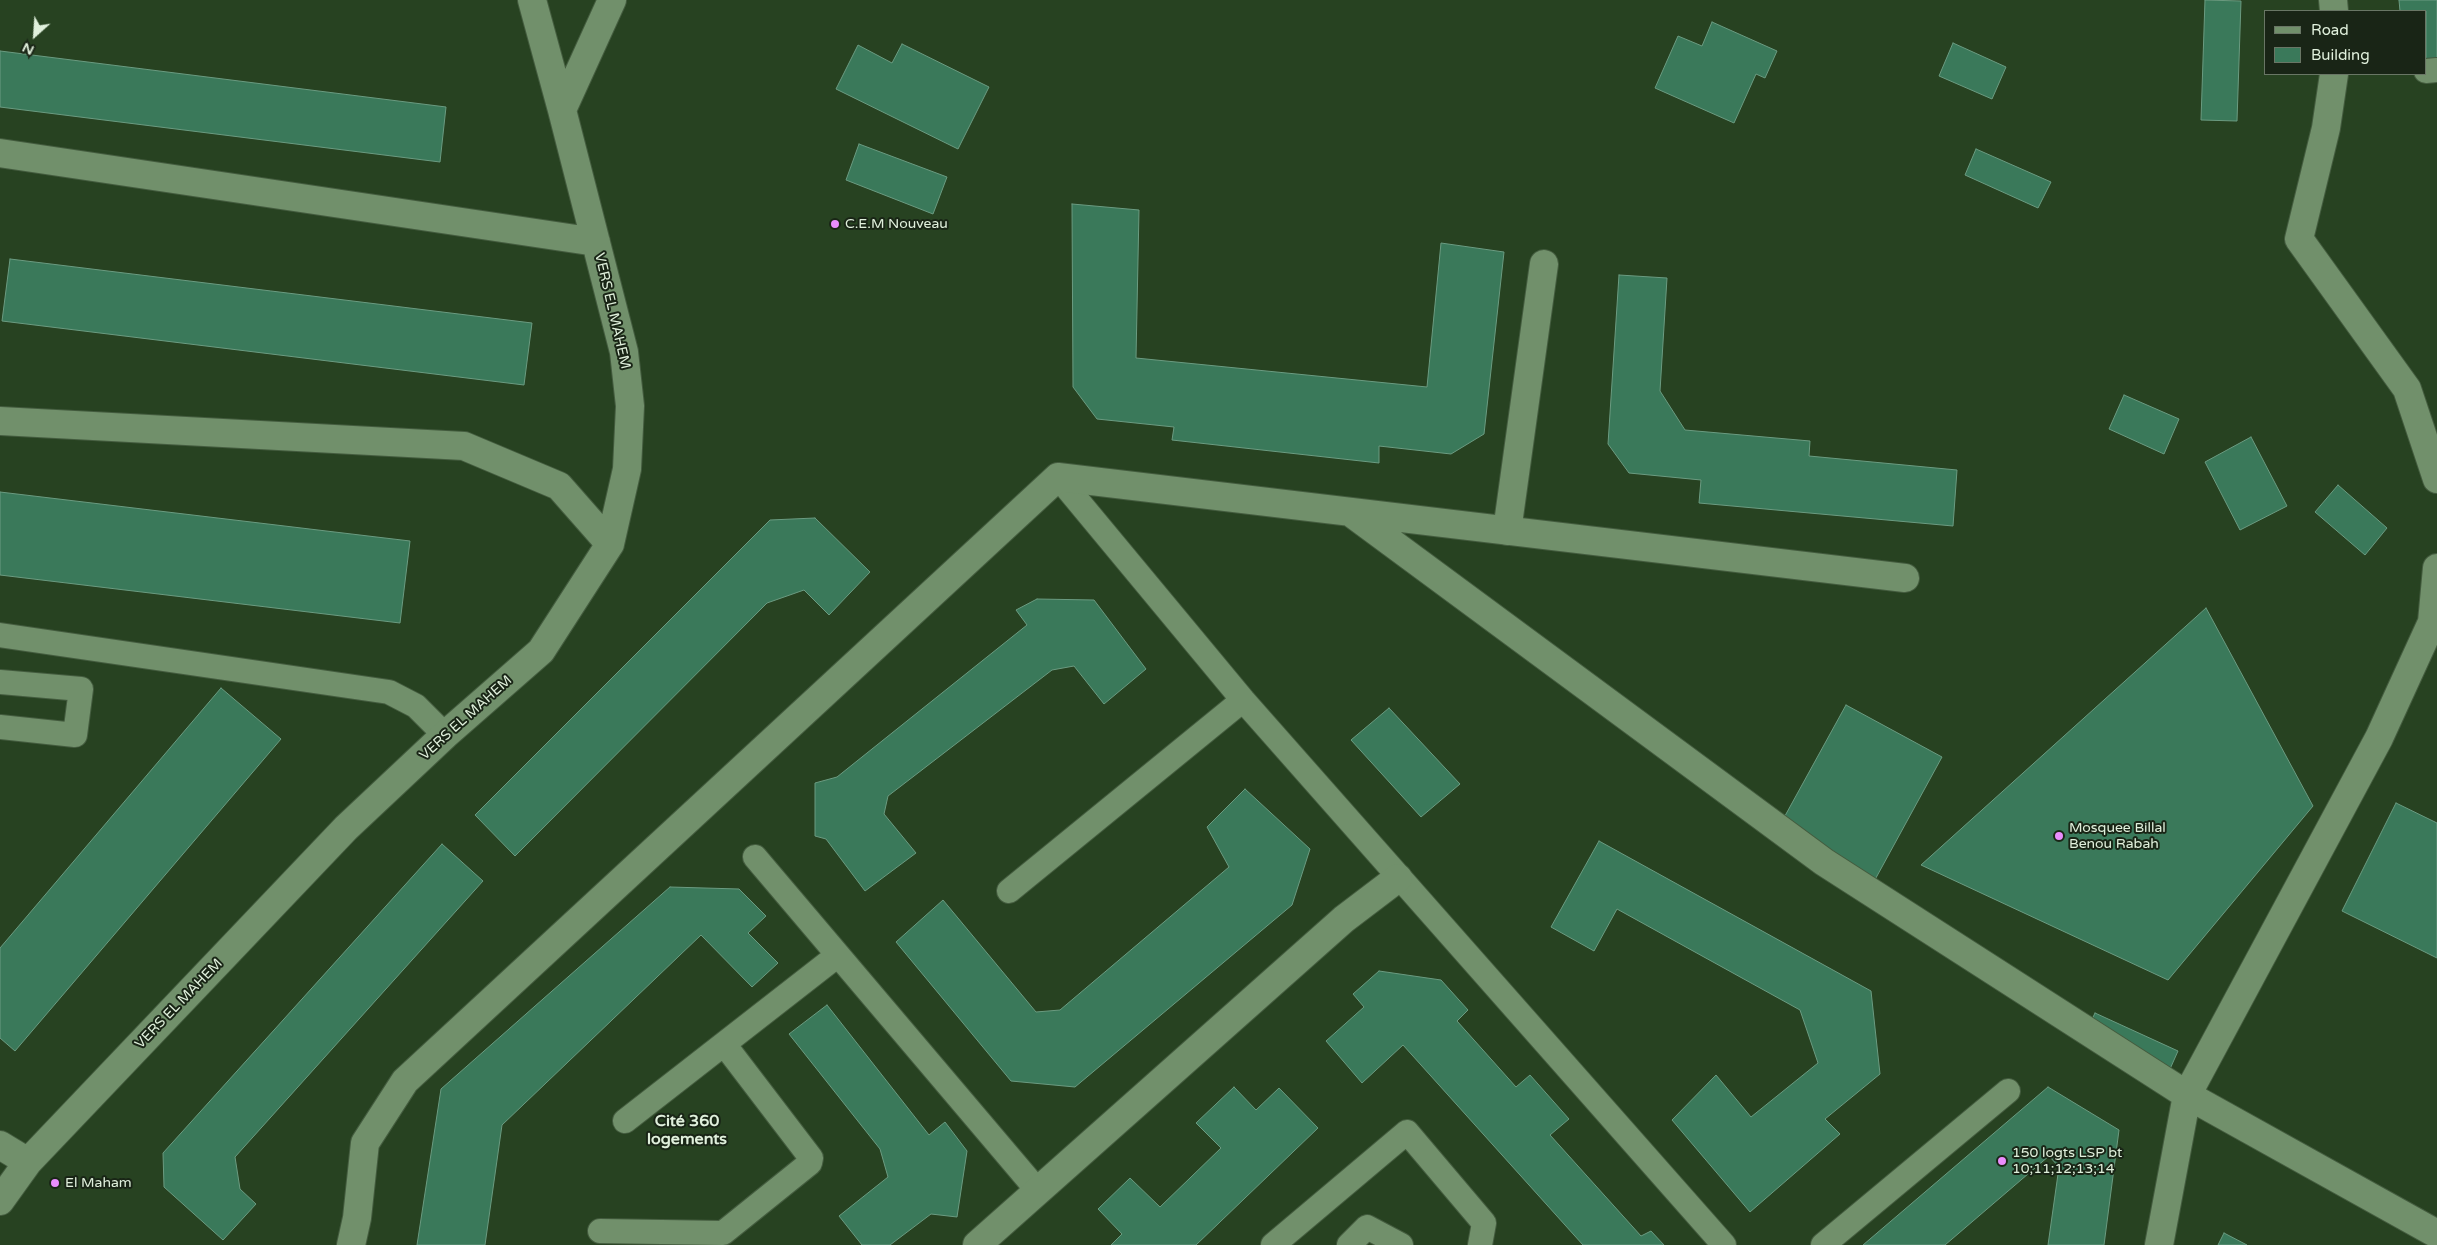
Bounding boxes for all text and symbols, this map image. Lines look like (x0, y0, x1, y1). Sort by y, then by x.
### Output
north arrow (10, 10, 60, 60)
legend (2264, 10, 2427, 75)
text: Road (2311, 21, 2349, 39)
text: N (19, 39, 37, 59)
text: Building (2311, 46, 2370, 64)
place label: C.E.M Nouveau (845, 216, 948, 232)
marker: C.E.M Nouveau (829, 218, 841, 230)
street label: VERS EL MAHEM (590, 251, 634, 371)
street label: VERS EL MAHEM (416, 672, 516, 764)
place label: Mosquee Billal Benou Rabah (2069, 820, 2166, 852)
marker: Mosquee Billal Benou Rabah (2053, 830, 2065, 842)
street label: VERS EL MAHEM (132, 956, 226, 1052)
district label: Cité 360 logements (647, 1112, 727, 1150)
place label: 150 logts LSP bt 10;11;12;13;14 (2012, 1145, 2122, 1178)
marker: 150 logts LSP bt 10;11;12;13;14 (1996, 1155, 2008, 1167)
place label: El Maham (65, 1175, 132, 1191)
marker: El Maham (49, 1177, 61, 1189)

